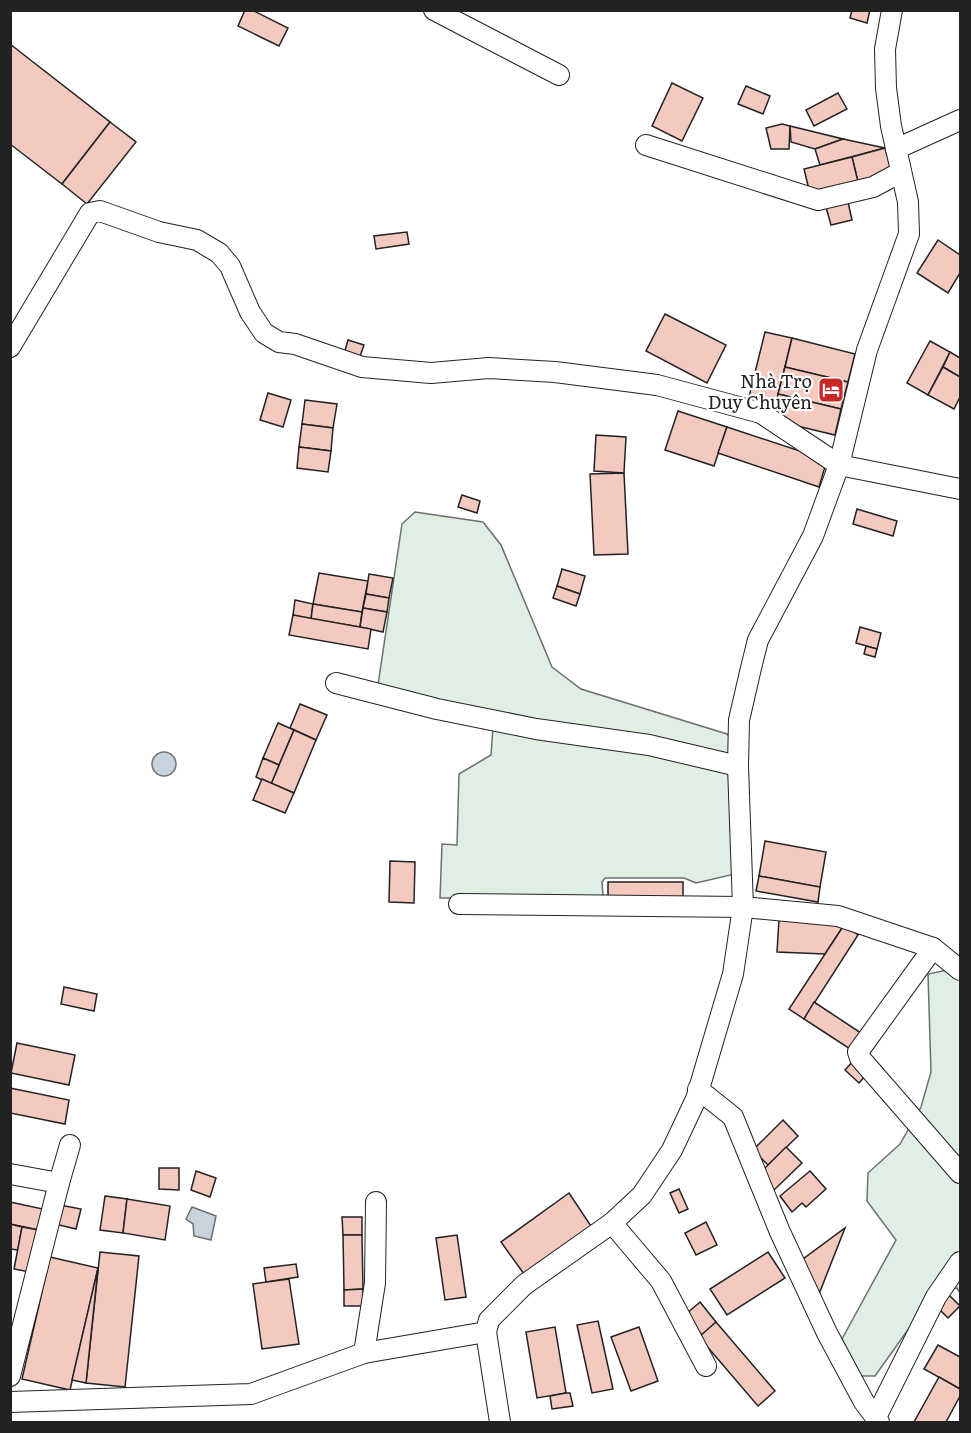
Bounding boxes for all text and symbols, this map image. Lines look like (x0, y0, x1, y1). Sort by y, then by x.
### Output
place label: Nhà Trọ Duy Chuyên (708, 367, 812, 415)
hotel icon: Nhà Trọ Duy Chuyên (816, 375, 846, 405)

